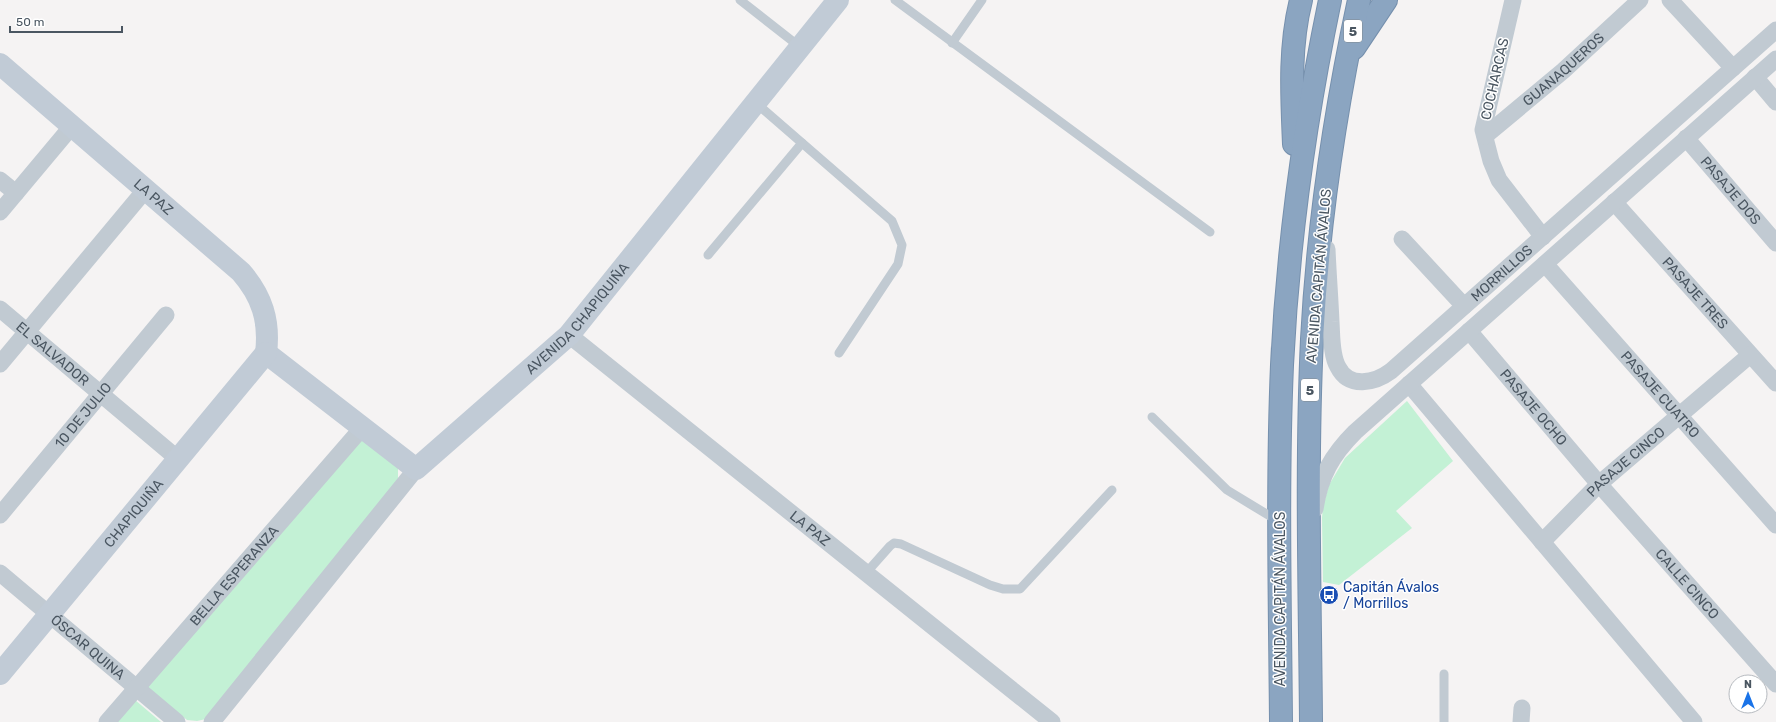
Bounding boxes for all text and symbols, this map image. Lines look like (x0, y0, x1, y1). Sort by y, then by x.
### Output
scale bar (10, 8, 122, 34)
text: 50 m (16, 15, 44, 29)
road number: 5 (1344, 20, 1362, 42)
street label: GUANAQUEROS (1519, 29, 1608, 109)
street label: COCHARCAS (1477, 36, 1513, 122)
street label: PASAJE DOS (1697, 153, 1765, 228)
street label: LA PAZ (130, 175, 177, 218)
street label: AVENIDA CAPITÁN ÁVALOS (1302, 188, 1335, 364)
street label: MORRILLOS (1467, 241, 1536, 305)
street label: PASAJE TRES (1659, 254, 1732, 332)
street label: AVENIDA CHAPIQUIÑA (522, 258, 633, 378)
street label: EL SALVADOR (13, 318, 93, 389)
street label: PASAJE CUATRO (1617, 347, 1703, 441)
street label: PASAJE OCHO (1497, 366, 1571, 449)
street label: 10 DE JULIO (51, 379, 115, 451)
road number: 5 (1301, 379, 1319, 401)
street label: PASAJE CINCO (1583, 423, 1668, 500)
street label: CHAPIQUIÑA (100, 475, 167, 551)
street label: LA PAZ (787, 507, 834, 549)
street label: AVENIDA CAPITÁN ÁVALOS (1271, 511, 1289, 686)
street label: BELLA ESPERANZA (186, 521, 282, 629)
street label: CALLE CINCO (1652, 545, 1723, 622)
place label: Capitán Ávalos / Morrillos (1343, 578, 1439, 612)
bus stop icon: Capitán Ávalos / Morrillos (1318, 584, 1340, 606)
street label: ÓSCAR QUINA (47, 610, 129, 683)
north arrow (1728, 674, 1768, 714)
text: N (1744, 678, 1752, 691)

